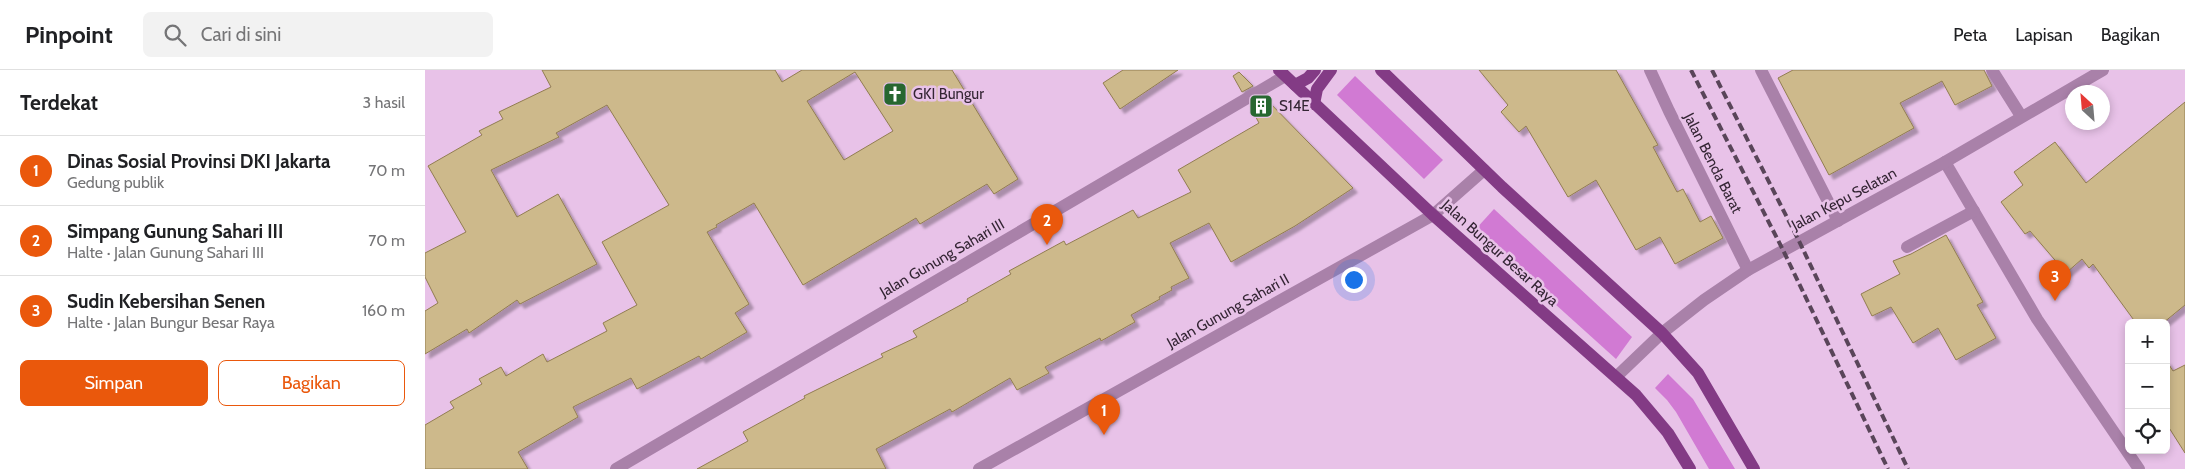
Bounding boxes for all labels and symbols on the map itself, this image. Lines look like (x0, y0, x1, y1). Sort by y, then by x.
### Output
church icon: GKI Bungur (882, 81, 908, 107)
place label: GKI Bungur (913, 85, 984, 103)
north arrow (2065, 85, 2110, 130)
building icon: S14E (1248, 93, 1274, 119)
place label: S14E (1279, 97, 1310, 115)
street label: Jalan Benda Barat (1680, 109, 1746, 216)
street label: Jalan Kepu Selatan (1788, 164, 1900, 235)
street label: Jalan Bungur Besar Raya (1437, 195, 1563, 311)
pin: 2 (1031, 204, 1063, 245)
street label: Jalan Gunung Sahari III (876, 215, 1007, 301)
pin: 3 (2039, 260, 2071, 301)
your location (1341, 267, 1367, 293)
street label: Jalan Gunung Sahari II (1163, 270, 1292, 353)
pin: 1 (1088, 394, 1120, 435)

